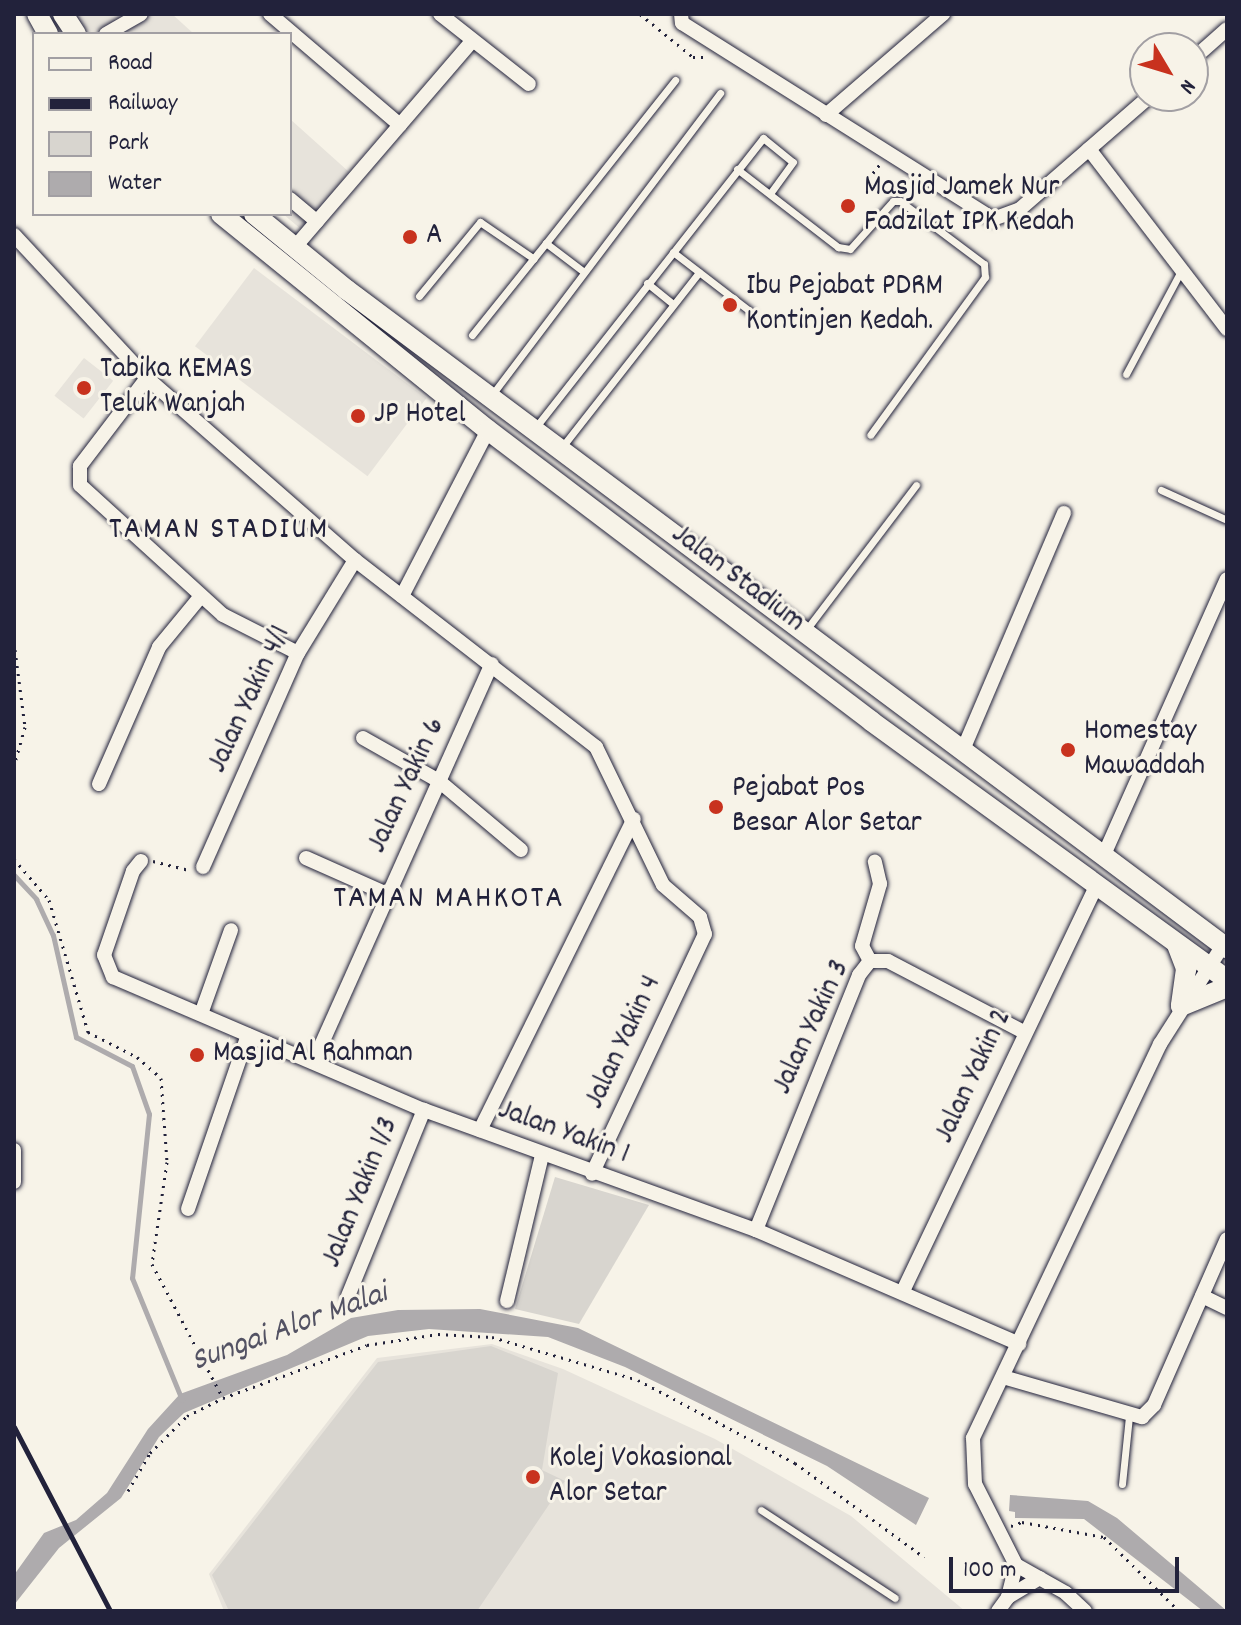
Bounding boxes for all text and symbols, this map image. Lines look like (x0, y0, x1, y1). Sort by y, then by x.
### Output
legend (32, 32, 292, 216)
north arrow (1129, 32, 1209, 112)
text: Road (108, 47, 153, 81)
text: N (1171, 72, 1202, 100)
text: Railway (108, 87, 177, 121)
text: Park (108, 127, 149, 161)
text: Water (108, 167, 161, 201)
place label: Masjid Jamek Nur Fadzilat IPK Kedah (864, 171, 1074, 242)
marker: Masjid Jamek Nur Fadzilat IPK Kedah (839, 197, 857, 215)
place label: A (426, 219, 442, 255)
marker: A (401, 228, 419, 246)
place label: Ibu Pejabat PDRM Kontinjen Kedah. (746, 270, 943, 340)
marker: Ibu Pejabat PDRM Kontinjen Kedah. (721, 296, 739, 314)
place label: Tabika KEMAS Teluk Wanjah (100, 353, 252, 424)
marker: Tabika KEMAS Teluk Wanjah (75, 379, 93, 397)
place label: JP Hotel (374, 398, 466, 434)
marker: JP Hotel (349, 407, 367, 425)
district label: TAMAN STADIUM (109, 512, 329, 550)
street label: Jalan Stadium (663, 518, 811, 642)
street label: Jalan Yakin 4/1 (201, 621, 301, 779)
street label: Jalan Yakin 6 (361, 713, 455, 859)
place label: Homestay Mawaddah (1084, 715, 1205, 786)
marker: Homestay Mawaddah (1059, 741, 1077, 759)
place label: Pejabat Pos Besar Alor Setar (732, 772, 922, 842)
marker: Pejabat Pos Besar Alor Setar (707, 798, 725, 816)
district label: TAMAN MAHKOTA (333, 881, 565, 919)
street label: Jalan Yakin 3 (766, 955, 860, 1101)
street label: Jalan Yakin 4 (578, 971, 672, 1115)
street label: Jalan Yakin 2 (928, 1004, 1022, 1150)
place label: Masjid Al Rahman (213, 1037, 413, 1073)
marker: Masjid Al Rahman (188, 1046, 206, 1064)
street label: Jalan Yakin 1 (492, 1094, 634, 1174)
street label: Jalan Yakin 1/3 (316, 1113, 408, 1273)
water label: Sungai Alor Malai (187, 1276, 393, 1382)
place label: Kolej Vokasional Alor Setar (549, 1442, 732, 1512)
marker: Kolej Vokasional Alor Setar (524, 1468, 542, 1486)
scale bar (953, 1541, 1183, 1591)
text: 100 m (963, 1554, 1016, 1588)

